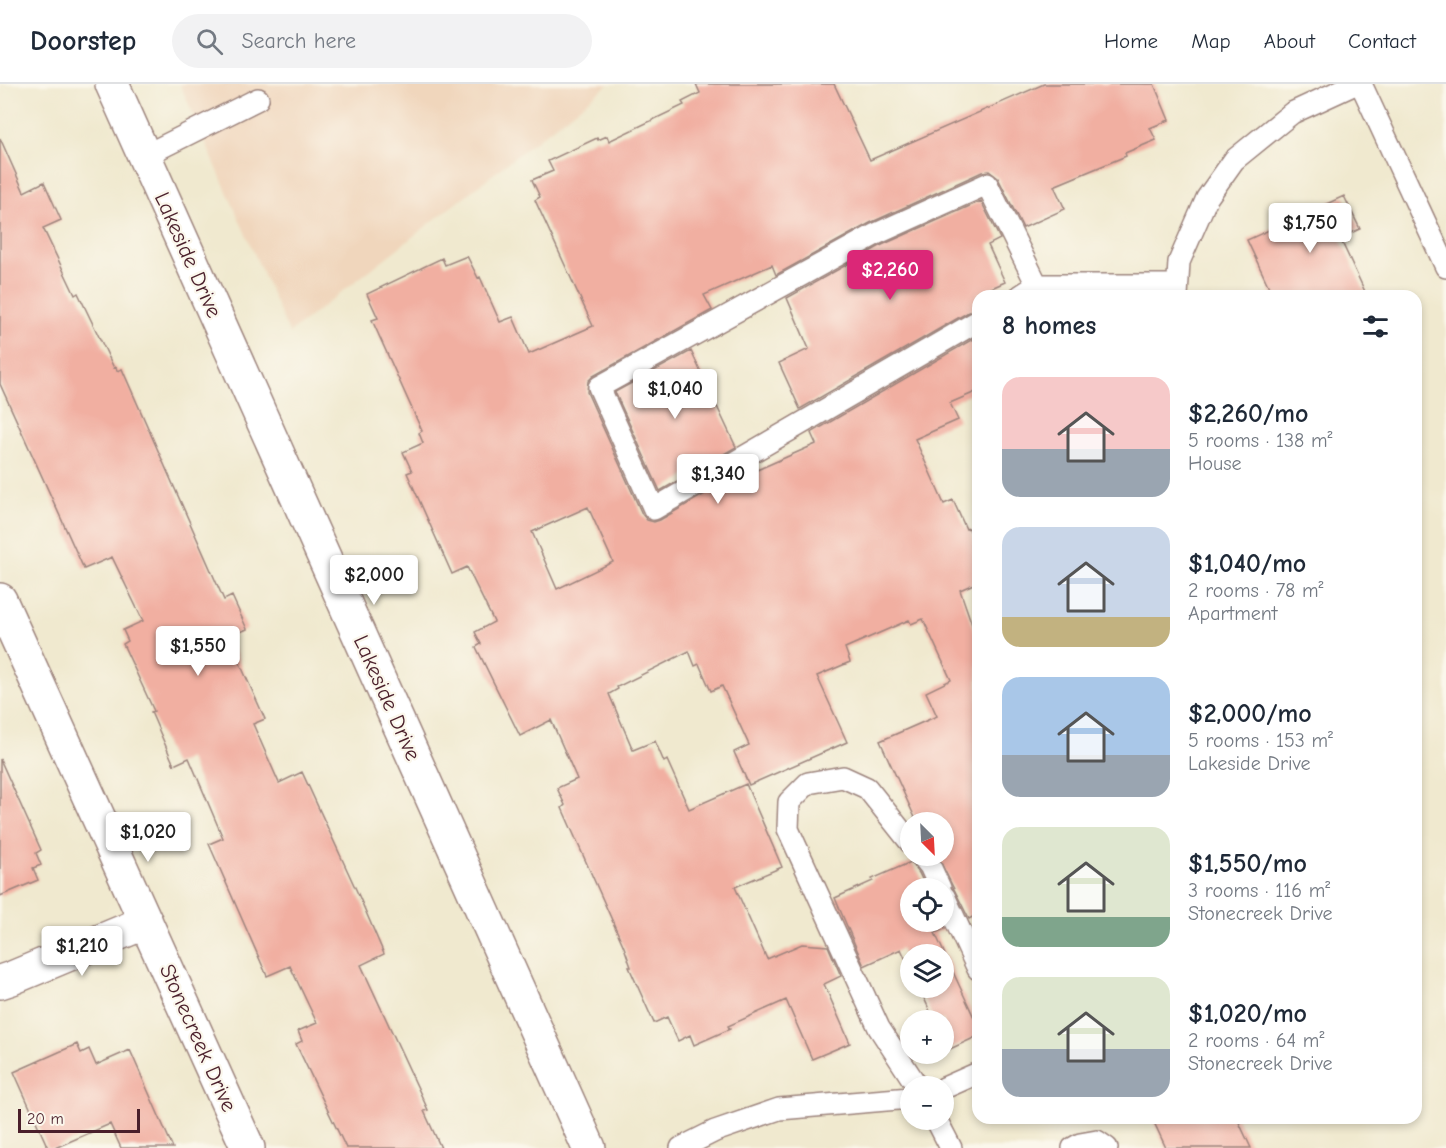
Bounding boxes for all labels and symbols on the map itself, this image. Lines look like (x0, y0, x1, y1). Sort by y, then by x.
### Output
street label: Lakeside Drive (149, 188, 227, 322)
pin: $1,750 (1261, 203, 1359, 254)
pin: $2,260 (841, 250, 939, 301)
pin: $1,040 (626, 369, 724, 420)
pin: $1,340 (669, 454, 767, 505)
pin: $2,000 (325, 555, 423, 606)
pin: $1,550 (149, 626, 247, 677)
street label: Lakeside Drive (348, 631, 426, 765)
pin: $1,020 (99, 812, 197, 863)
north arrow (900, 812, 954, 866)
pin: $1,210 (33, 926, 131, 977)
street label: Stonecreek Drive (154, 960, 242, 1116)
scale bar (18, 1106, 140, 1134)

